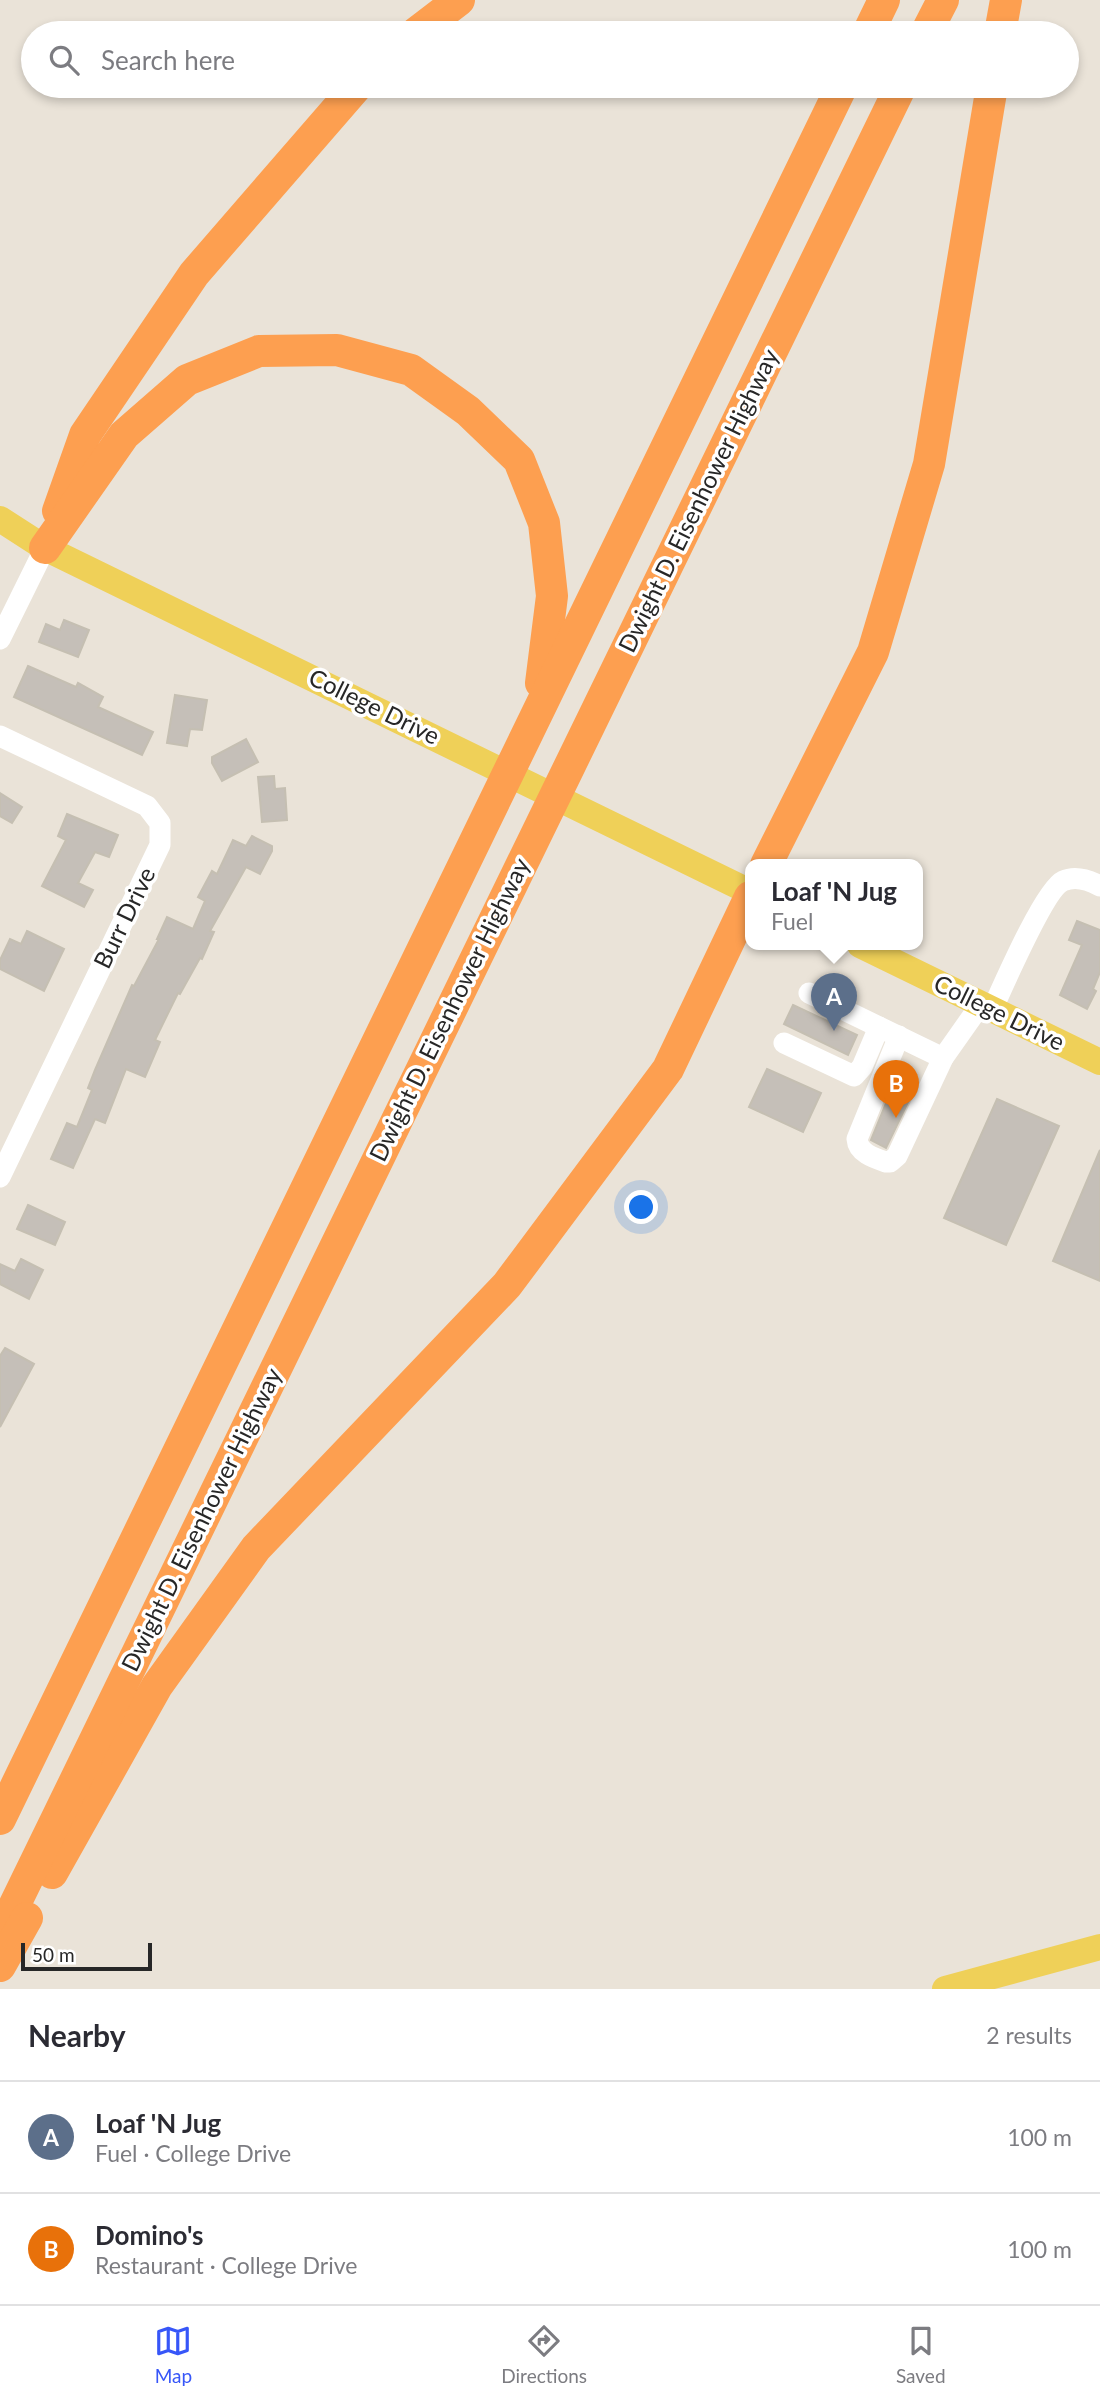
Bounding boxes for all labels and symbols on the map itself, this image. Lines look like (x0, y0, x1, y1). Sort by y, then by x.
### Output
street label: Dwight D. Eisenhower Highway (611, 343, 784, 657)
street label: College Drive (305, 662, 445, 750)
street label: Dwight D. Eisenhower Highway (362, 852, 535, 1166)
street label: Burr Drive (87, 862, 161, 973)
street label: College Drive (930, 968, 1070, 1056)
pin: A (811, 973, 857, 1031)
pin: B (873, 1060, 919, 1118)
your location (624, 1190, 658, 1224)
street label: Dwight D. Eisenhower Highway (114, 1362, 287, 1676)
scale bar (21, 1940, 152, 1972)

